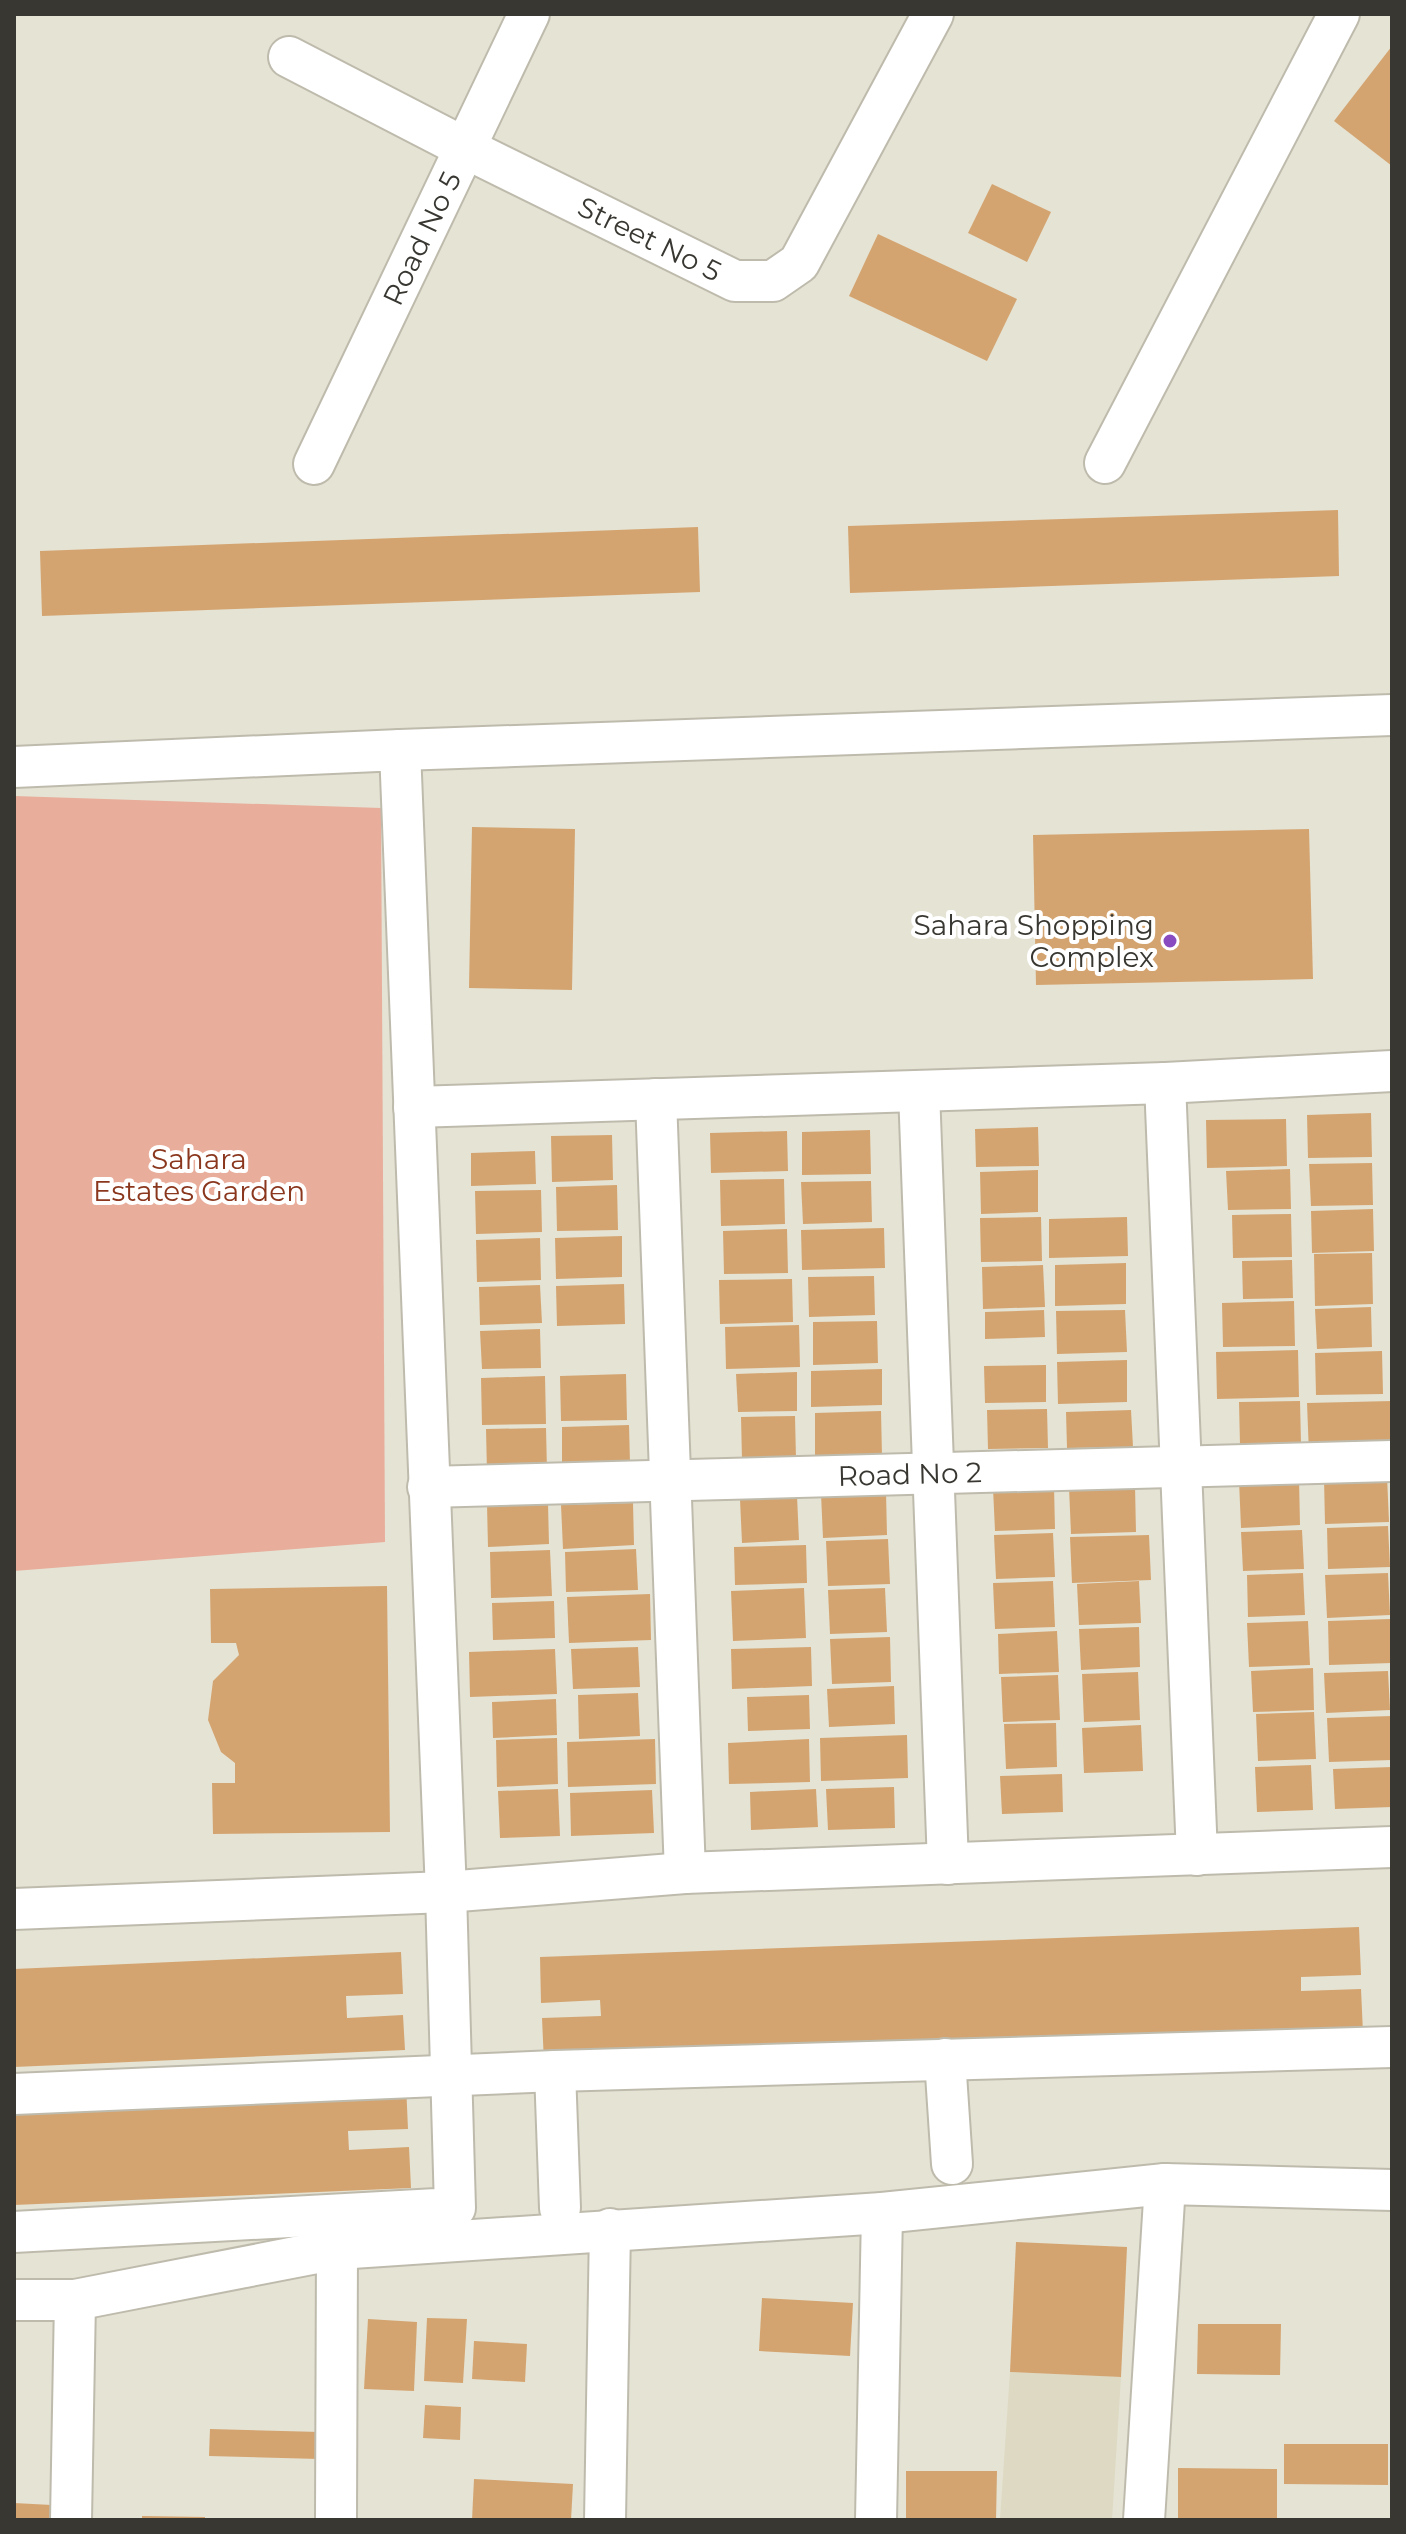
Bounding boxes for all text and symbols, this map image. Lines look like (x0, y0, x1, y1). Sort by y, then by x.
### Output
street label: Road No 5 (375, 166, 468, 311)
street label: Street No 5 (572, 189, 727, 289)
place label: Sahara Shopping Complex (914, 908, 1154, 974)
marker: Sahara Shopping Complex (1161, 932, 1179, 950)
park label: Sahara Estates Garden (93, 1142, 305, 1208)
street label: Road No 2 (837, 1455, 982, 1493)

